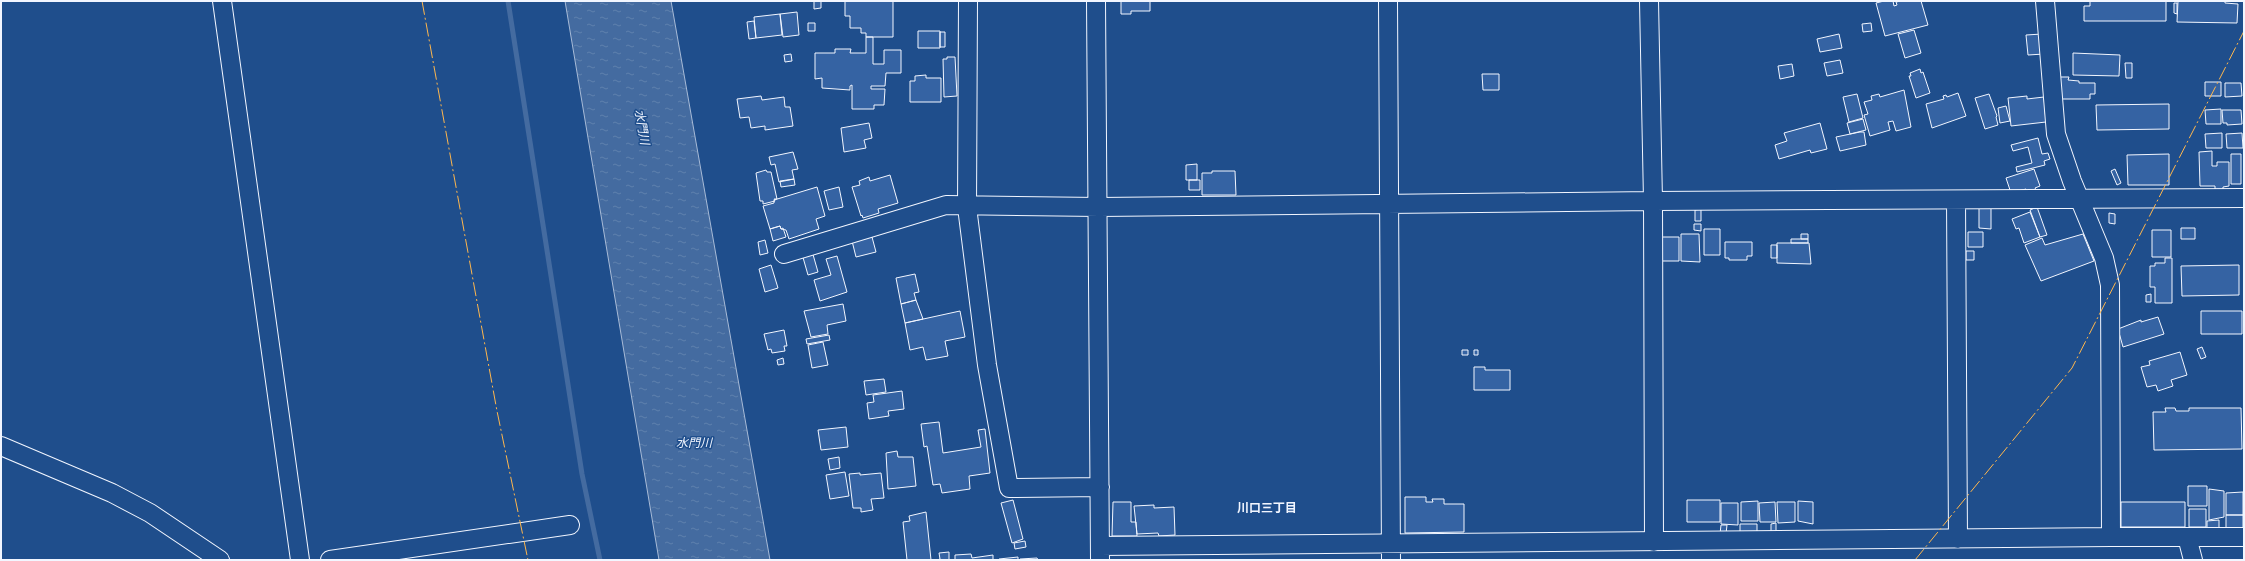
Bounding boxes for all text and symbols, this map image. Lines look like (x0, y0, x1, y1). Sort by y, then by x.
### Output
water label: 水門川 (632, 108, 653, 148)
water label: 水門川 (676, 435, 714, 450)
district label: 川口三丁目 (1237, 500, 1297, 515)

